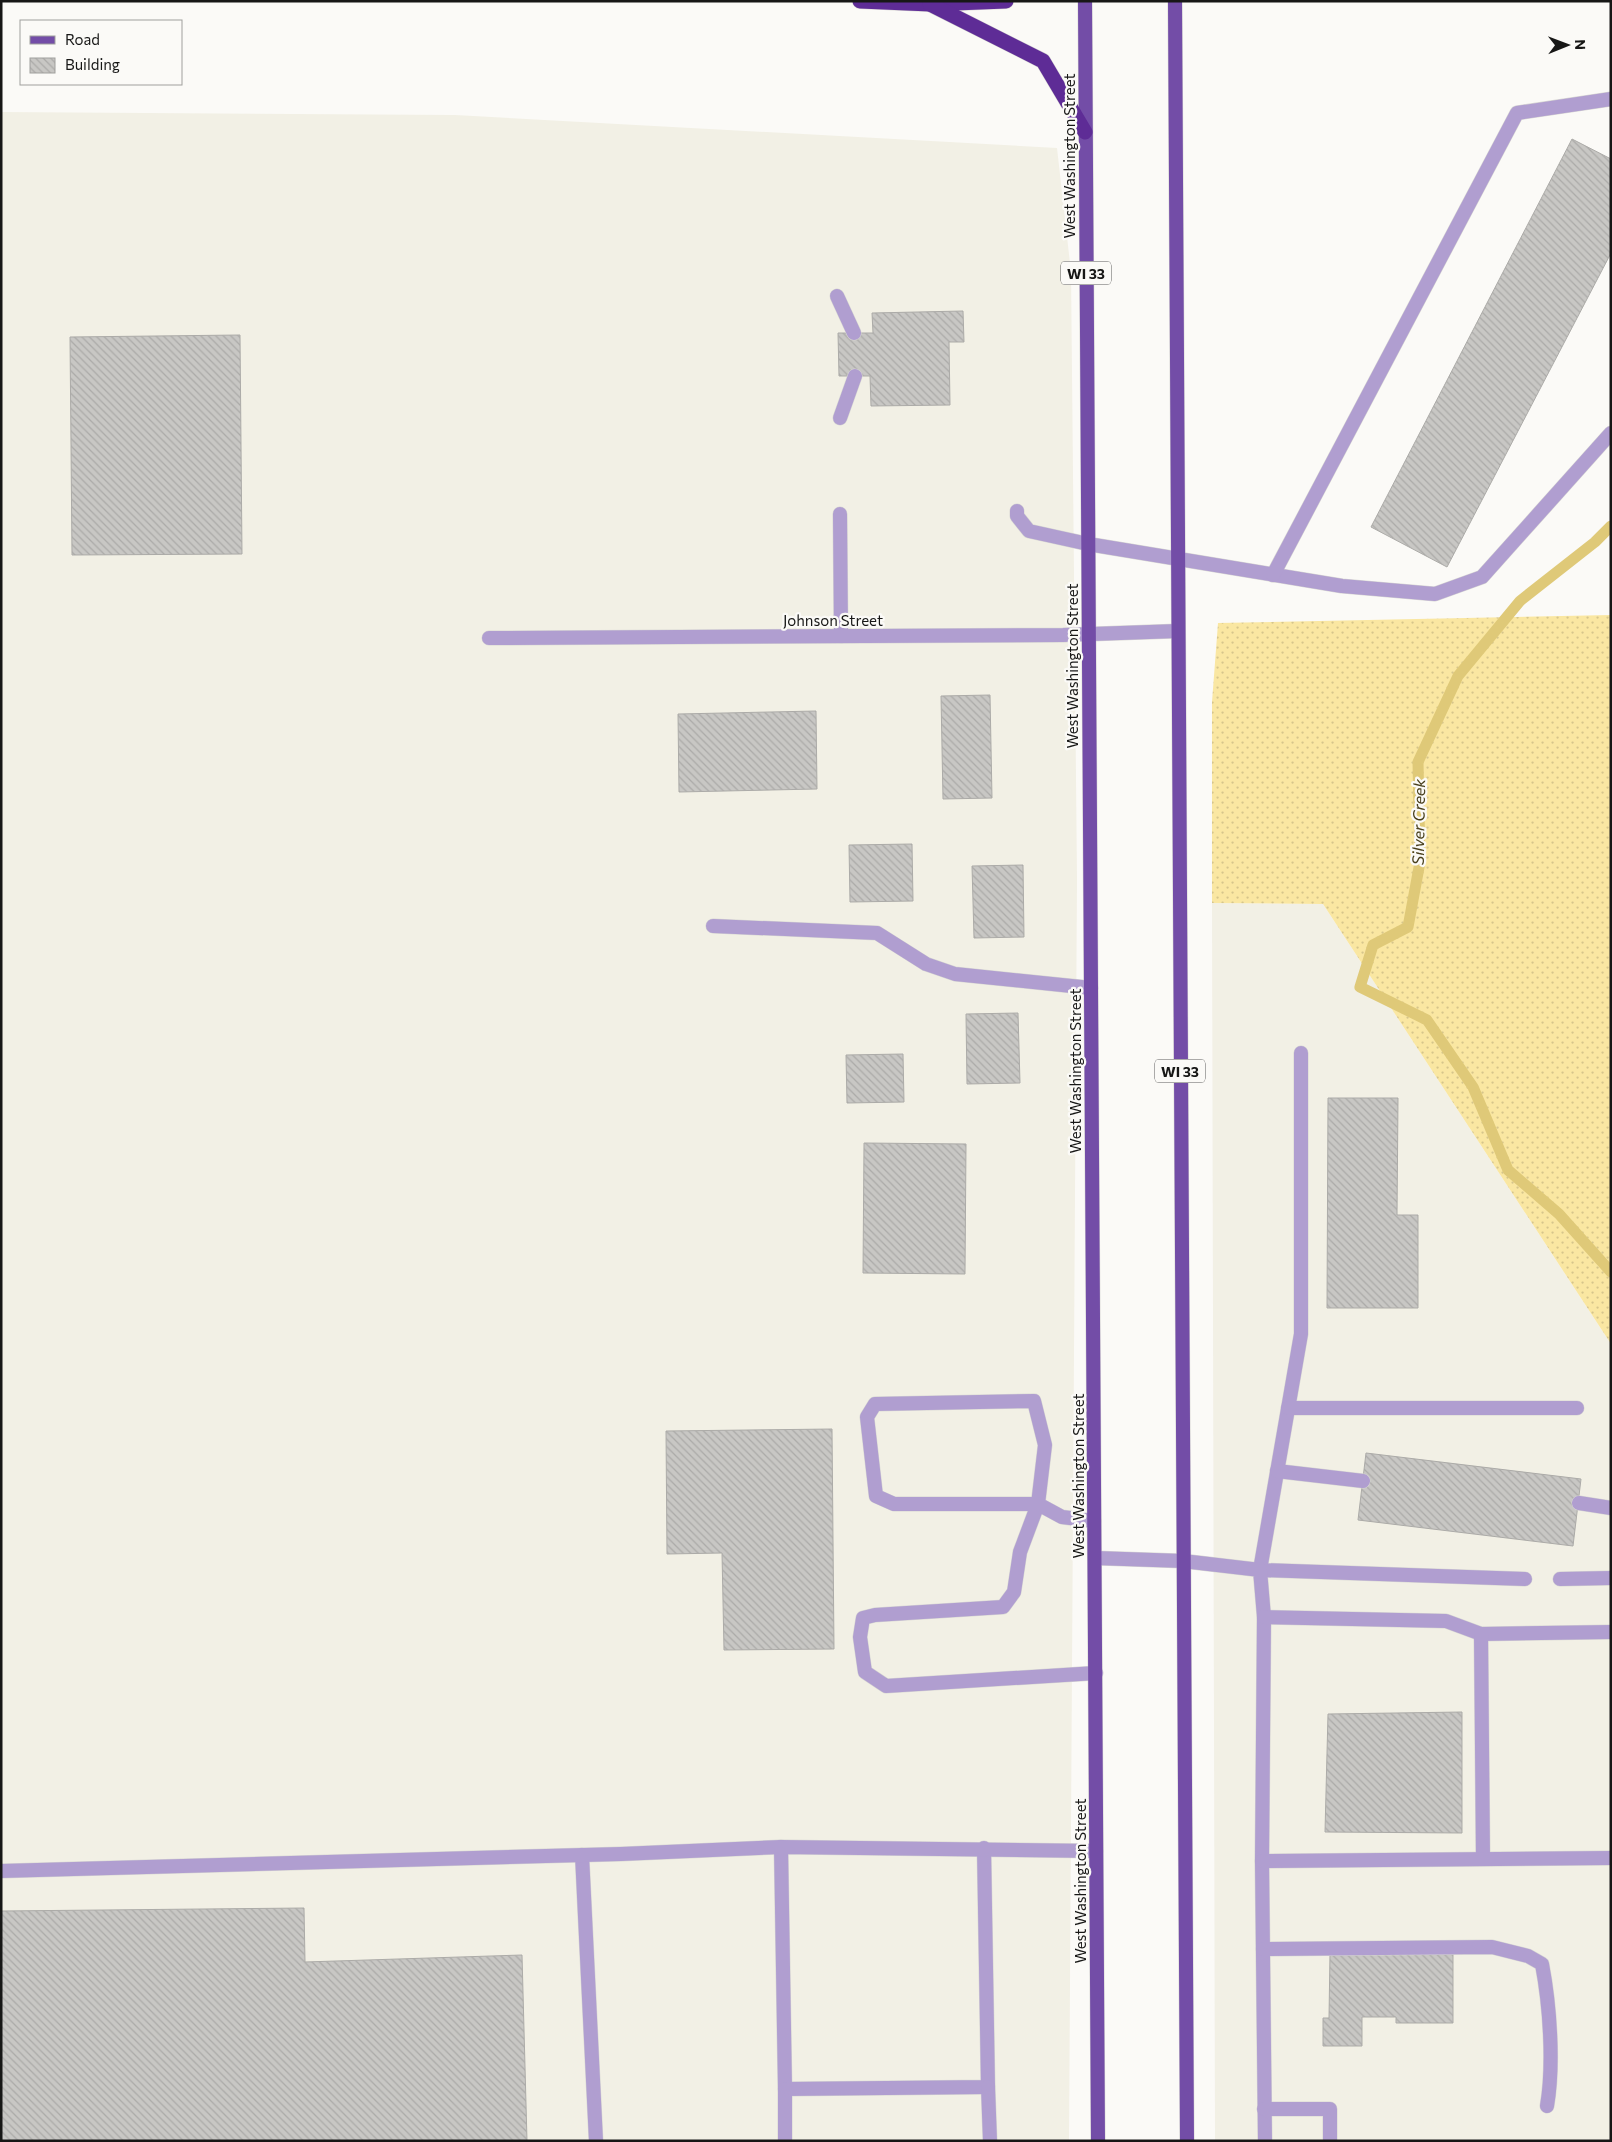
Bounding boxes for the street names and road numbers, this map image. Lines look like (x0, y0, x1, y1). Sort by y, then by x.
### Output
street label: West Washington Street (1060, 73, 1078, 239)
road number: WI 33 (1061, 262, 1111, 284)
street label: West Washington Street (1063, 583, 1081, 749)
street label: Johnson Street (783, 611, 883, 629)
street label: West Washington Street (1066, 988, 1084, 1154)
road number: WI 33 (1155, 1060, 1205, 1082)
street label: West Washington Street (1069, 1393, 1087, 1559)
street label: West Washington Street (1071, 1798, 1089, 1964)

